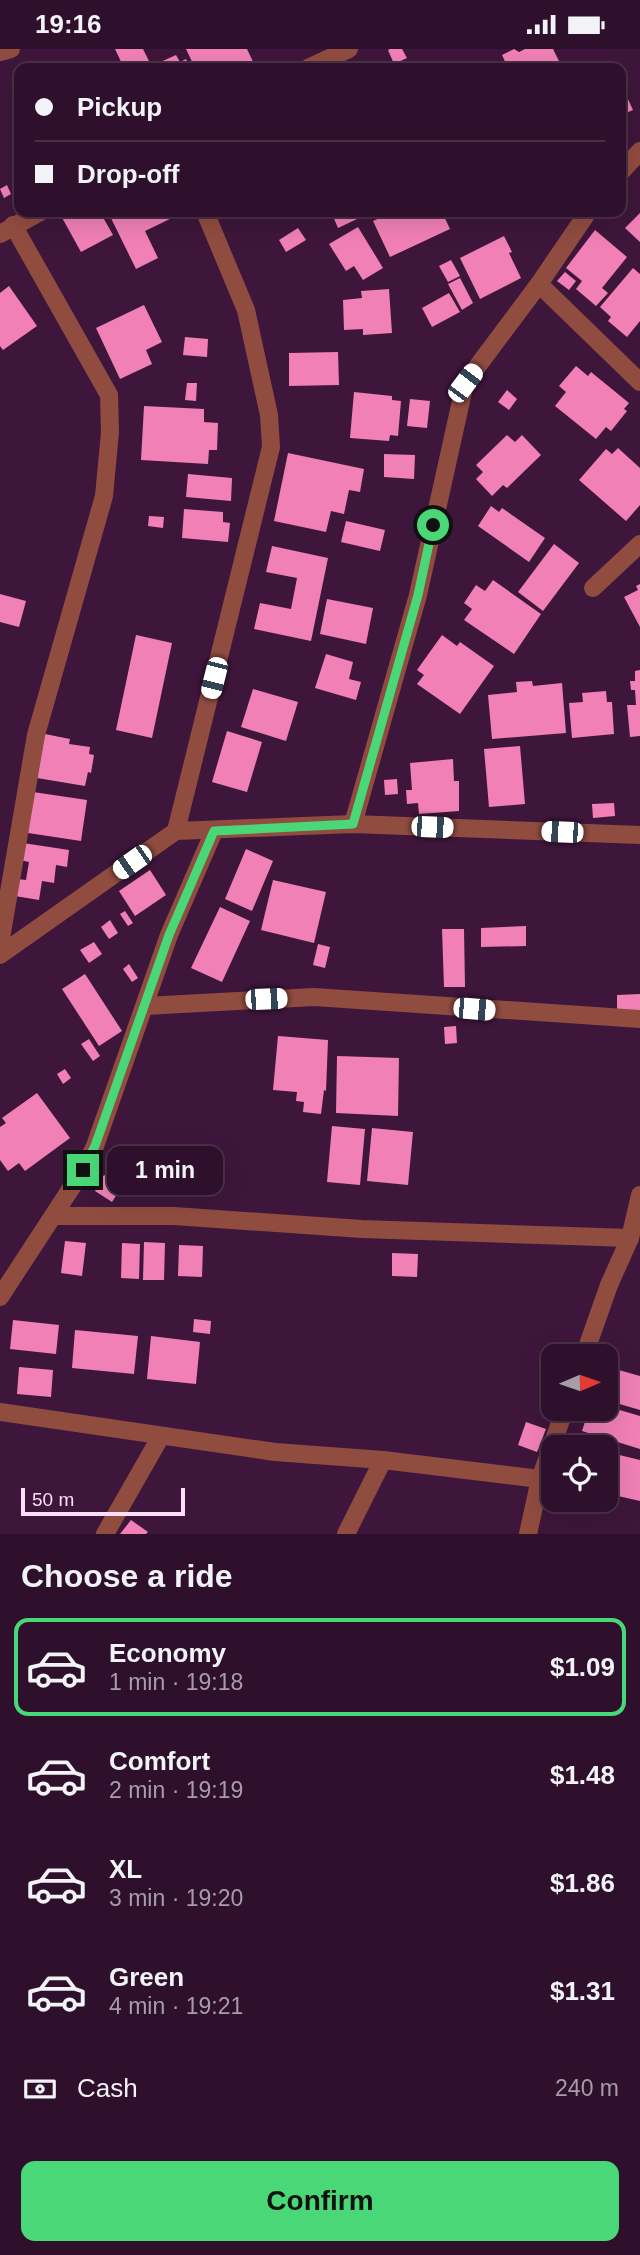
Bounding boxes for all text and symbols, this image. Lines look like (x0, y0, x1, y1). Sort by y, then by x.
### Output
text: 19:16 (35, 9, 102, 39)
text: Pickup (77, 92, 162, 122)
text: Drop-off (77, 159, 180, 189)
car (444, 360, 487, 406)
route start (417, 509, 449, 541)
car (199, 655, 230, 701)
car (411, 816, 454, 838)
car (541, 821, 584, 843)
car (109, 841, 156, 883)
car (245, 988, 288, 1010)
car (453, 997, 496, 1021)
callout: 1 min (108, 1145, 223, 1195)
route end (67, 1154, 99, 1186)
text: 1 min (135, 1157, 195, 1183)
north arrow (541, 1344, 618, 1421)
map controls (541, 1344, 618, 1512)
button: locate (541, 1435, 618, 1512)
scale bar (21, 1485, 186, 1517)
text: 50 m (32, 1489, 74, 1510)
text: Choose a ride (21, 1558, 233, 1594)
icon: car (25, 1636, 88, 1699)
text: Economy (109, 1638, 226, 1668)
text: $1.09 (550, 1652, 615, 1682)
text: 1 min · 19:18 (109, 1669, 243, 1695)
icon: car (25, 1744, 88, 1807)
text: Comfort (109, 1746, 210, 1776)
text: $1.48 (550, 1760, 615, 1790)
text: 2 min · 19:19 (109, 1777, 243, 1803)
icon: car (25, 1852, 88, 1915)
text: XL (109, 1854, 142, 1884)
text: $1.86 (550, 1868, 615, 1898)
text: 3 min · 19:20 (109, 1885, 243, 1911)
icon: car (25, 1960, 88, 2023)
text: Green (109, 1962, 184, 1992)
text: $1.31 (550, 1976, 615, 2006)
text: 4 min · 19:21 (109, 1993, 243, 2019)
icon: cash (21, 2070, 59, 2108)
text: Cash (77, 2073, 138, 2103)
text: 240 m (555, 2075, 619, 2101)
button: Confirm (21, 2161, 619, 2241)

